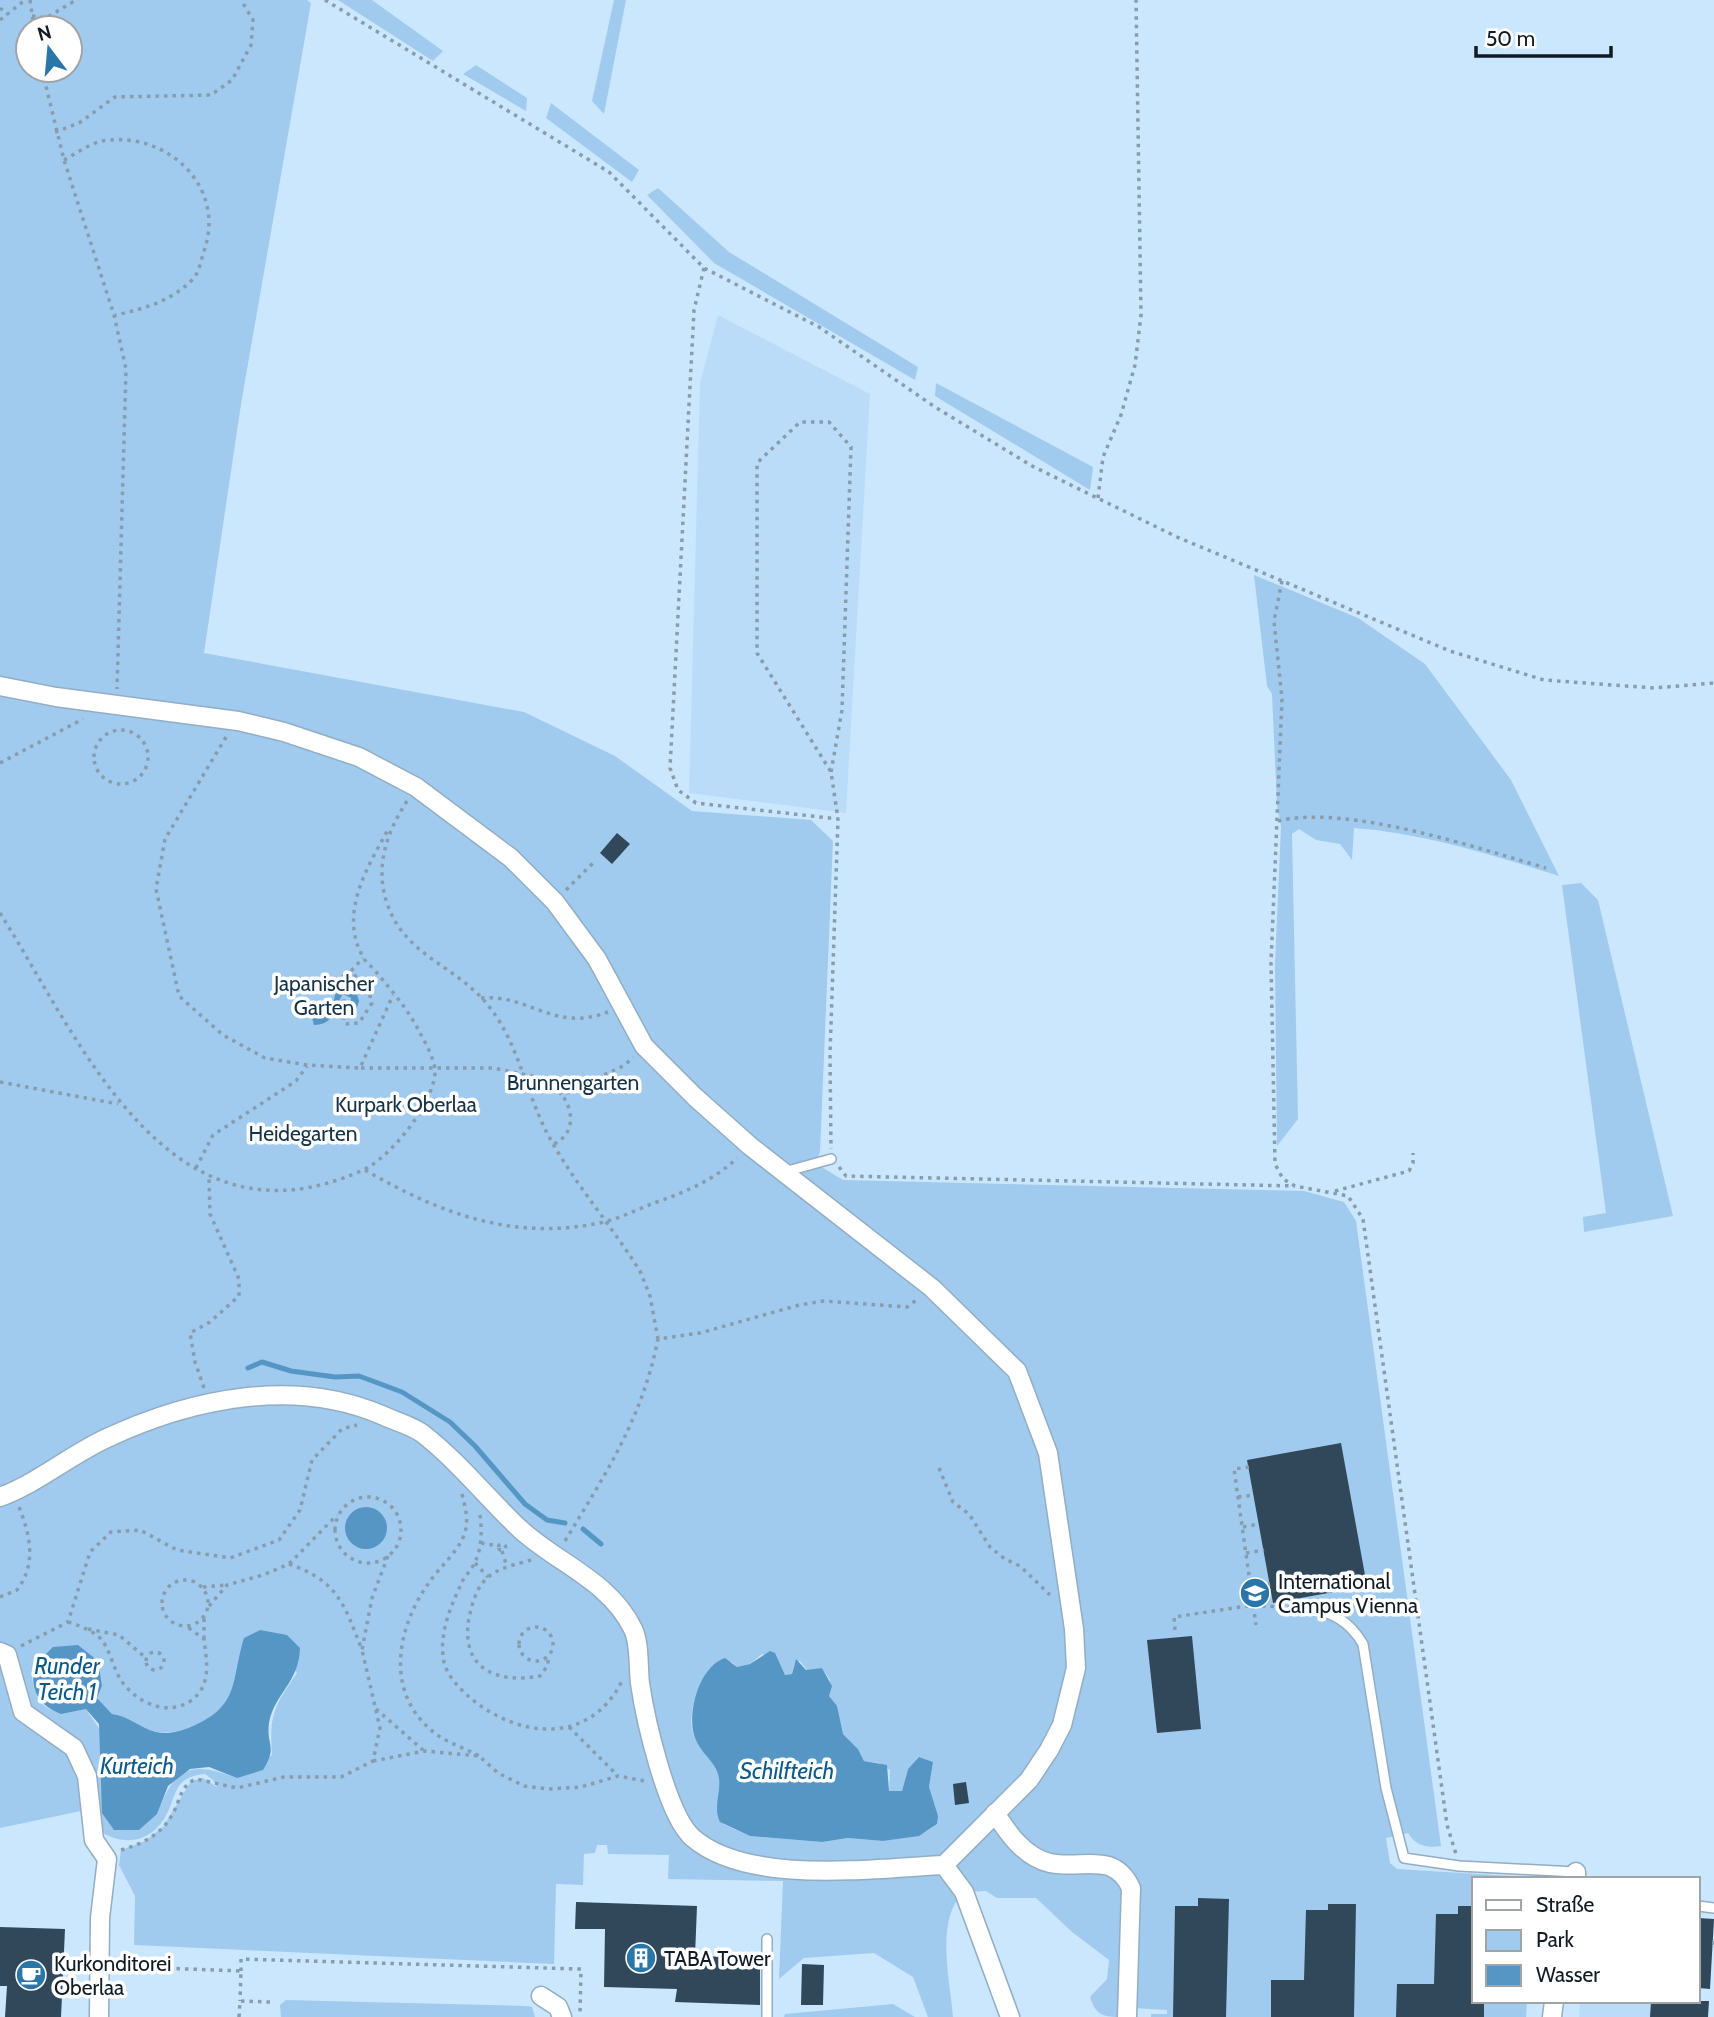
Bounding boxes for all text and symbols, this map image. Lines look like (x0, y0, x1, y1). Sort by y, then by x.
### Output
north arrow (14, 14, 84, 84)
scale bar (1476, 14, 1611, 58)
text: N (35, 20, 54, 46)
text: 50 m (1486, 26, 1535, 51)
park label: Japanischer Garten (273, 971, 374, 1020)
park label: Brunnengarten (507, 1070, 639, 1095)
park label: Kurpark Oberlaa (335, 1092, 477, 1117)
park label: Heidegarten (249, 1121, 357, 1146)
place label: International Campus Vienna (1278, 1569, 1418, 1618)
school or university icon: International Campus Vienna (1238, 1576, 1272, 1610)
water label: Runder Teich 1 (34, 1652, 101, 1706)
water label: Kurteich (100, 1752, 174, 1780)
water label: Schilfteich (740, 1757, 834, 1785)
legend (1472, 1877, 1700, 2003)
text: Straße (1536, 1892, 1595, 1917)
text: Park (1536, 1927, 1574, 1952)
building icon: TABA Tower (624, 1941, 658, 1975)
place label: TABA Tower (664, 1946, 771, 1971)
place label: Kurkonditorei Oberlaa (54, 1951, 171, 2000)
cafe icon: Kurkonditorei Oberlaa (14, 1958, 48, 1992)
text: Wasser (1536, 1962, 1600, 1987)

